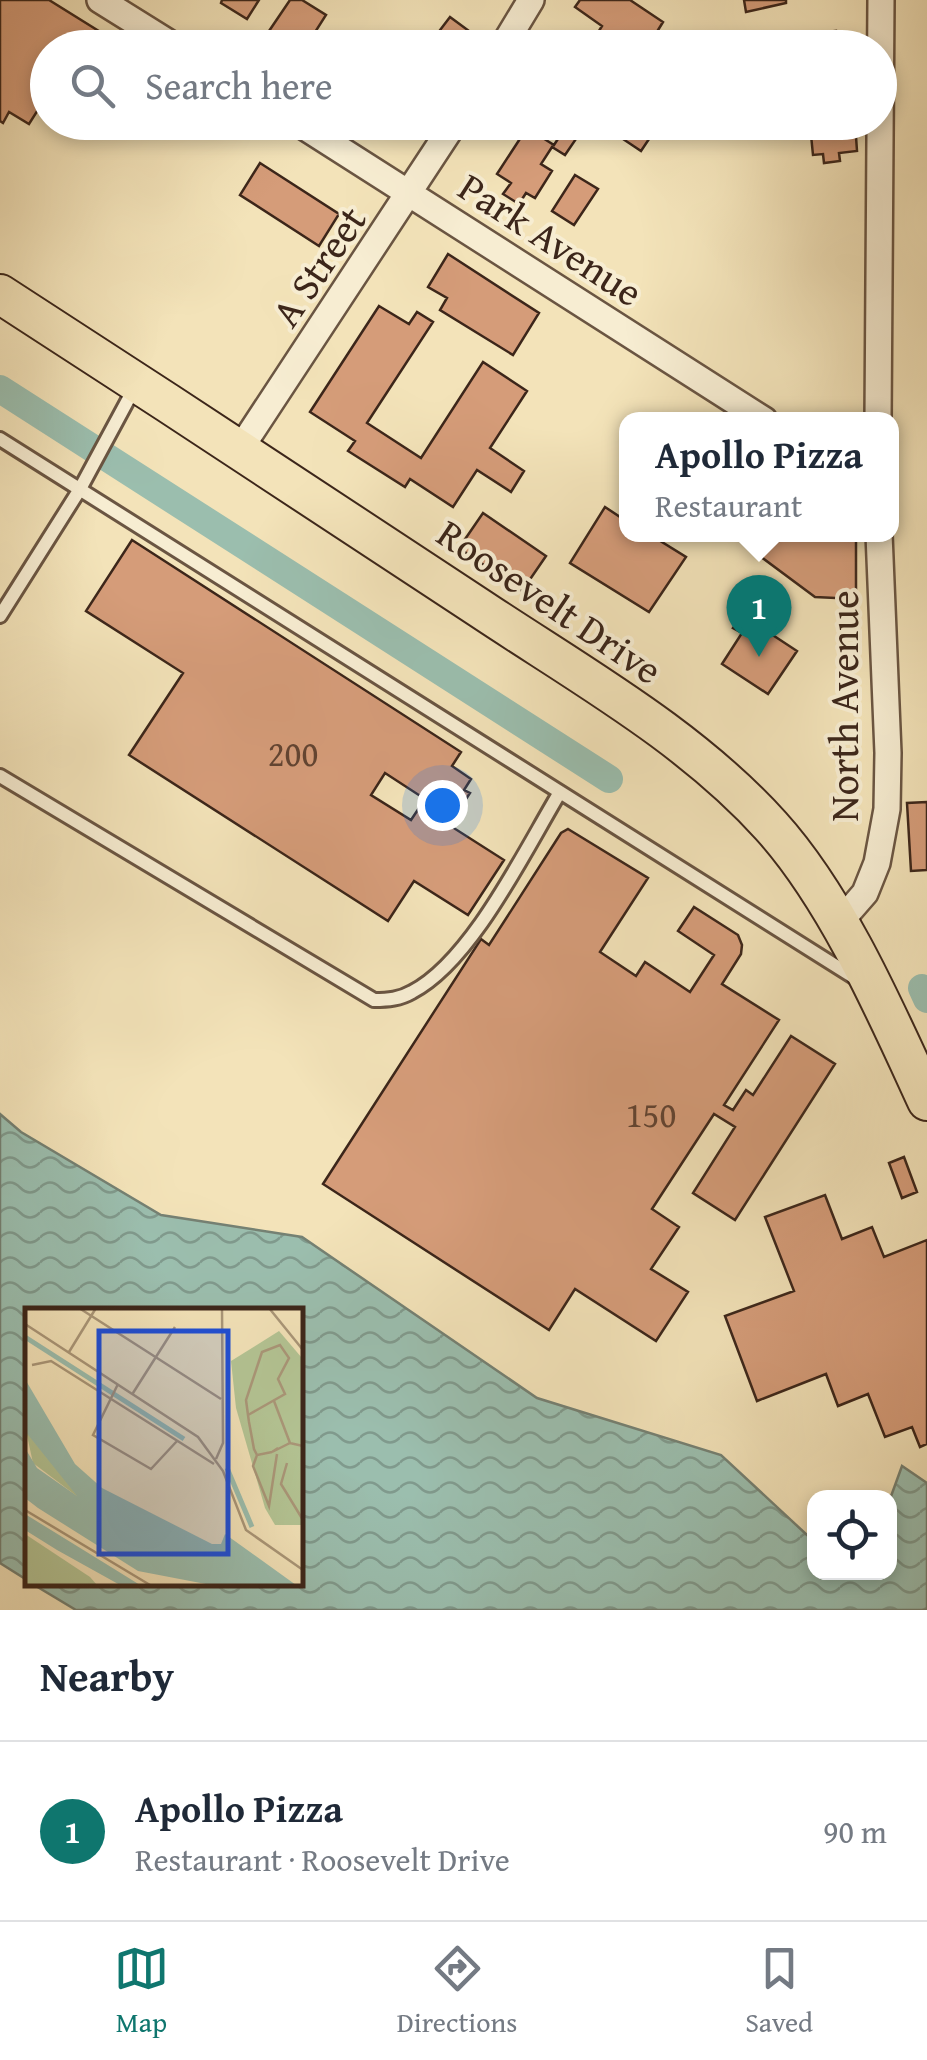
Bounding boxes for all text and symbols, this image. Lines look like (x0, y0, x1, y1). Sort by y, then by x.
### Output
search box (30, 30, 897, 140)
text: Search here (145, 57, 333, 113)
icon: search (65, 58, 120, 113)
street label: Park Avenue (447, 157, 655, 321)
street label: A Street (256, 194, 380, 338)
popup (619, 412, 899, 542)
text: Apollo Pizza (655, 426, 863, 482)
text: Restaurant (655, 482, 802, 529)
street label: Roosevelt Drive (426, 504, 674, 698)
pin: 1 (726, 574, 792, 657)
street label: North Avenue (814, 590, 873, 822)
house number: 200 (268, 728, 318, 779)
your location (417, 780, 468, 831)
house number: 150 (626, 1089, 676, 1140)
inset map (25, 1308, 302, 1585)
map controls (807, 1490, 897, 1580)
button: locate (807, 1490, 897, 1580)
text: Nearby (40, 1645, 174, 1706)
text: Apollo Pizza (135, 1780, 343, 1836)
text: 1 (64, 1808, 81, 1855)
text: 90 m (823, 1808, 887, 1855)
text: Restaurant · Roosevelt Drive (135, 1836, 510, 1883)
tab: Map (114, 1941, 169, 2042)
tab: Directions (397, 1941, 517, 2042)
tab: Saved (745, 1941, 813, 2042)

